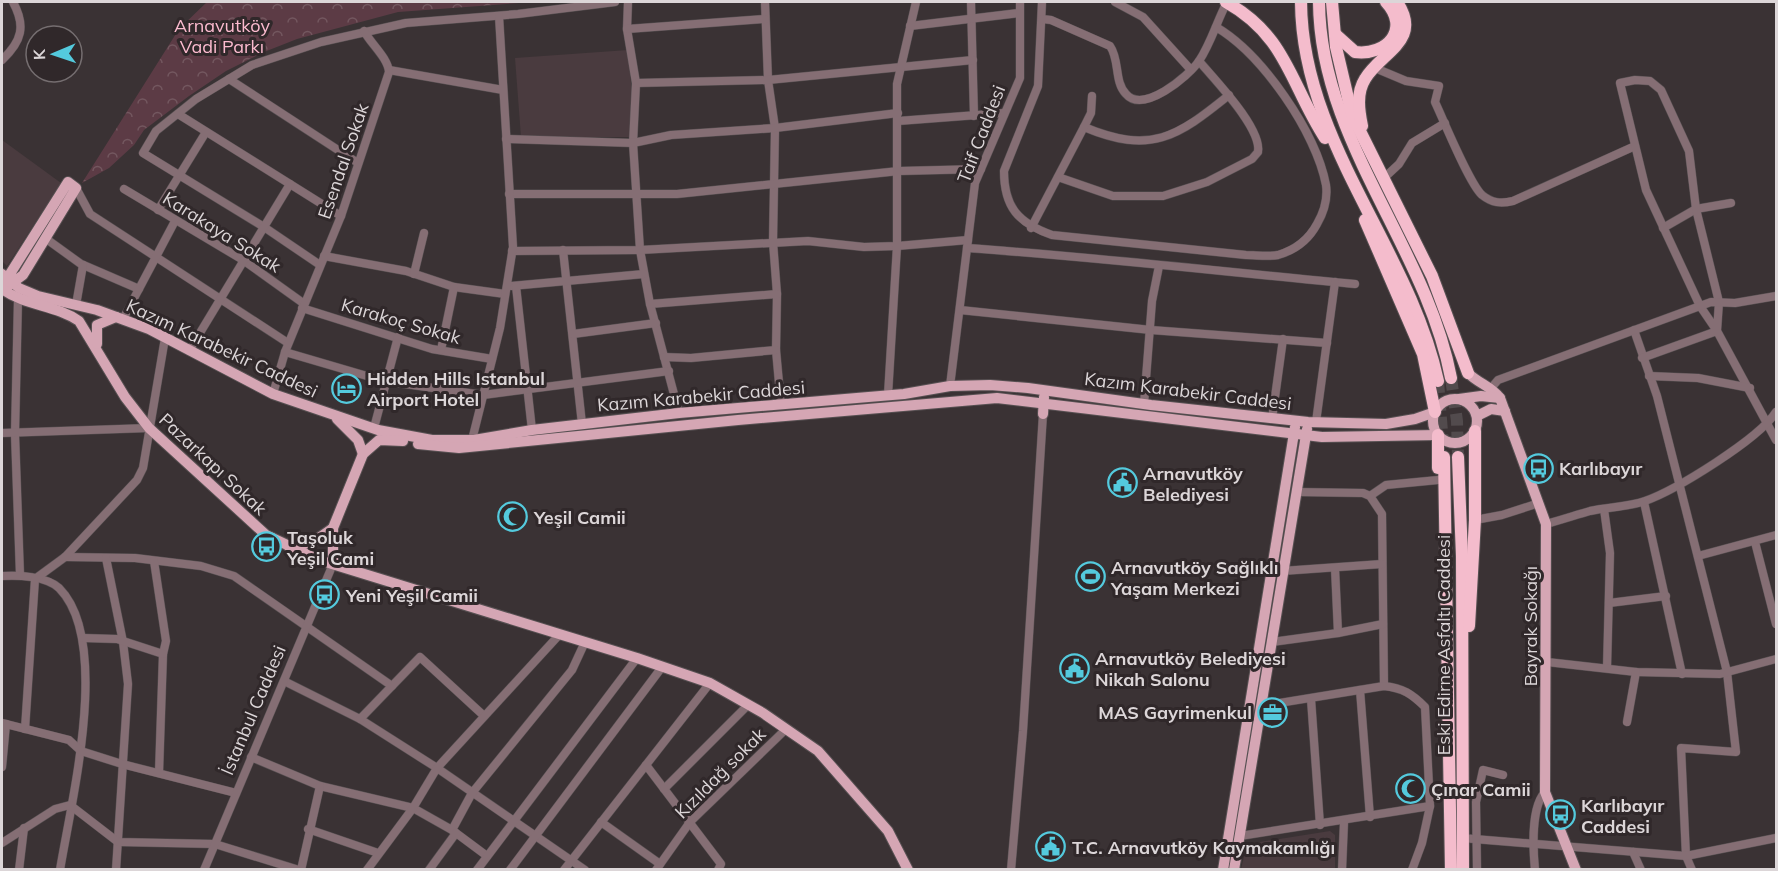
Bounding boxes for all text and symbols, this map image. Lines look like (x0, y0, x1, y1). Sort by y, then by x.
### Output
park label: Arnavutköy Vadi Parkı (174, 14, 270, 58)
north arrow (24, 24, 84, 84)
text: K (29, 48, 49, 60)
street label: Taif Caddesi (952, 82, 1010, 186)
street label: Esendal Sokak (312, 99, 374, 222)
street label: Karakaya Sokak (159, 186, 286, 278)
street label: Kazım Karabekir Caddesi (123, 293, 321, 403)
street label: Karakoç Sokak (339, 293, 464, 349)
place label: Hidden Hills Istanbul Airport Hotel (367, 367, 545, 411)
street label: Kazım Karabekir Caddesi (1083, 367, 1293, 415)
hotel icon: Hidden Hills Istanbul Airport Hotel (330, 372, 362, 404)
street label: Kazım Karabekir Caddesi (596, 375, 806, 417)
street label: Pazarkapı Sokak (154, 408, 272, 520)
bus stop icon: Karlıbayır (1522, 452, 1554, 484)
place label: Karlıbayır (1559, 457, 1643, 480)
place label: Arnavutköy Belediyesi (1143, 462, 1243, 506)
public building icon: Arnavutköy Belediyesi (1106, 467, 1138, 499)
mosque icon: Yeşil Camii (497, 501, 529, 533)
place label: Yeşil Camii (533, 506, 626, 529)
place label: Taşoluk Yeşil Cami (286, 526, 374, 570)
bus stop icon: Taşoluk Yeşil Cami (250, 531, 282, 563)
street label: Eski Edirne Asfaltı Caddesi (1432, 535, 1455, 755)
place label: Arnavutköy Sağlıklı Yaşam Merkezi (1110, 556, 1278, 600)
sports icon: Arnavutköy Sağlıklı Yaşam Merkezi (1074, 561, 1106, 593)
street label: Bayrak Sokağı (1519, 566, 1542, 686)
bus stop icon: Yeni Yeşil Camii (309, 579, 341, 611)
place label: Yeni Yeşil Camii (345, 584, 478, 607)
street label: İstanbul Caddesi (215, 642, 291, 778)
place label: Arnavutköy Belediyesi Nikah Salonu (1095, 647, 1286, 691)
public building icon: Arnavutköy Belediyesi Nikah Salonu (1058, 652, 1090, 684)
office icon: MAS Gayrimenkul (1257, 696, 1289, 728)
place label: MAS Gayrimenkul (1098, 701, 1252, 724)
street label: Kızıldağ sokak (670, 722, 771, 823)
mosque icon: Çınar Camii (1394, 773, 1426, 805)
place label: Çınar Camii (1431, 778, 1531, 801)
place label: Karlıbayır Caddesi (1581, 794, 1665, 838)
bus stop icon: Karlıbayır Caddesi (1544, 799, 1576, 831)
public building icon: T.C. Arnavutköy Kaymakamlığı (1035, 831, 1067, 863)
place label: T.C. Arnavutköy Kaymakamlığı (1072, 836, 1335, 859)

